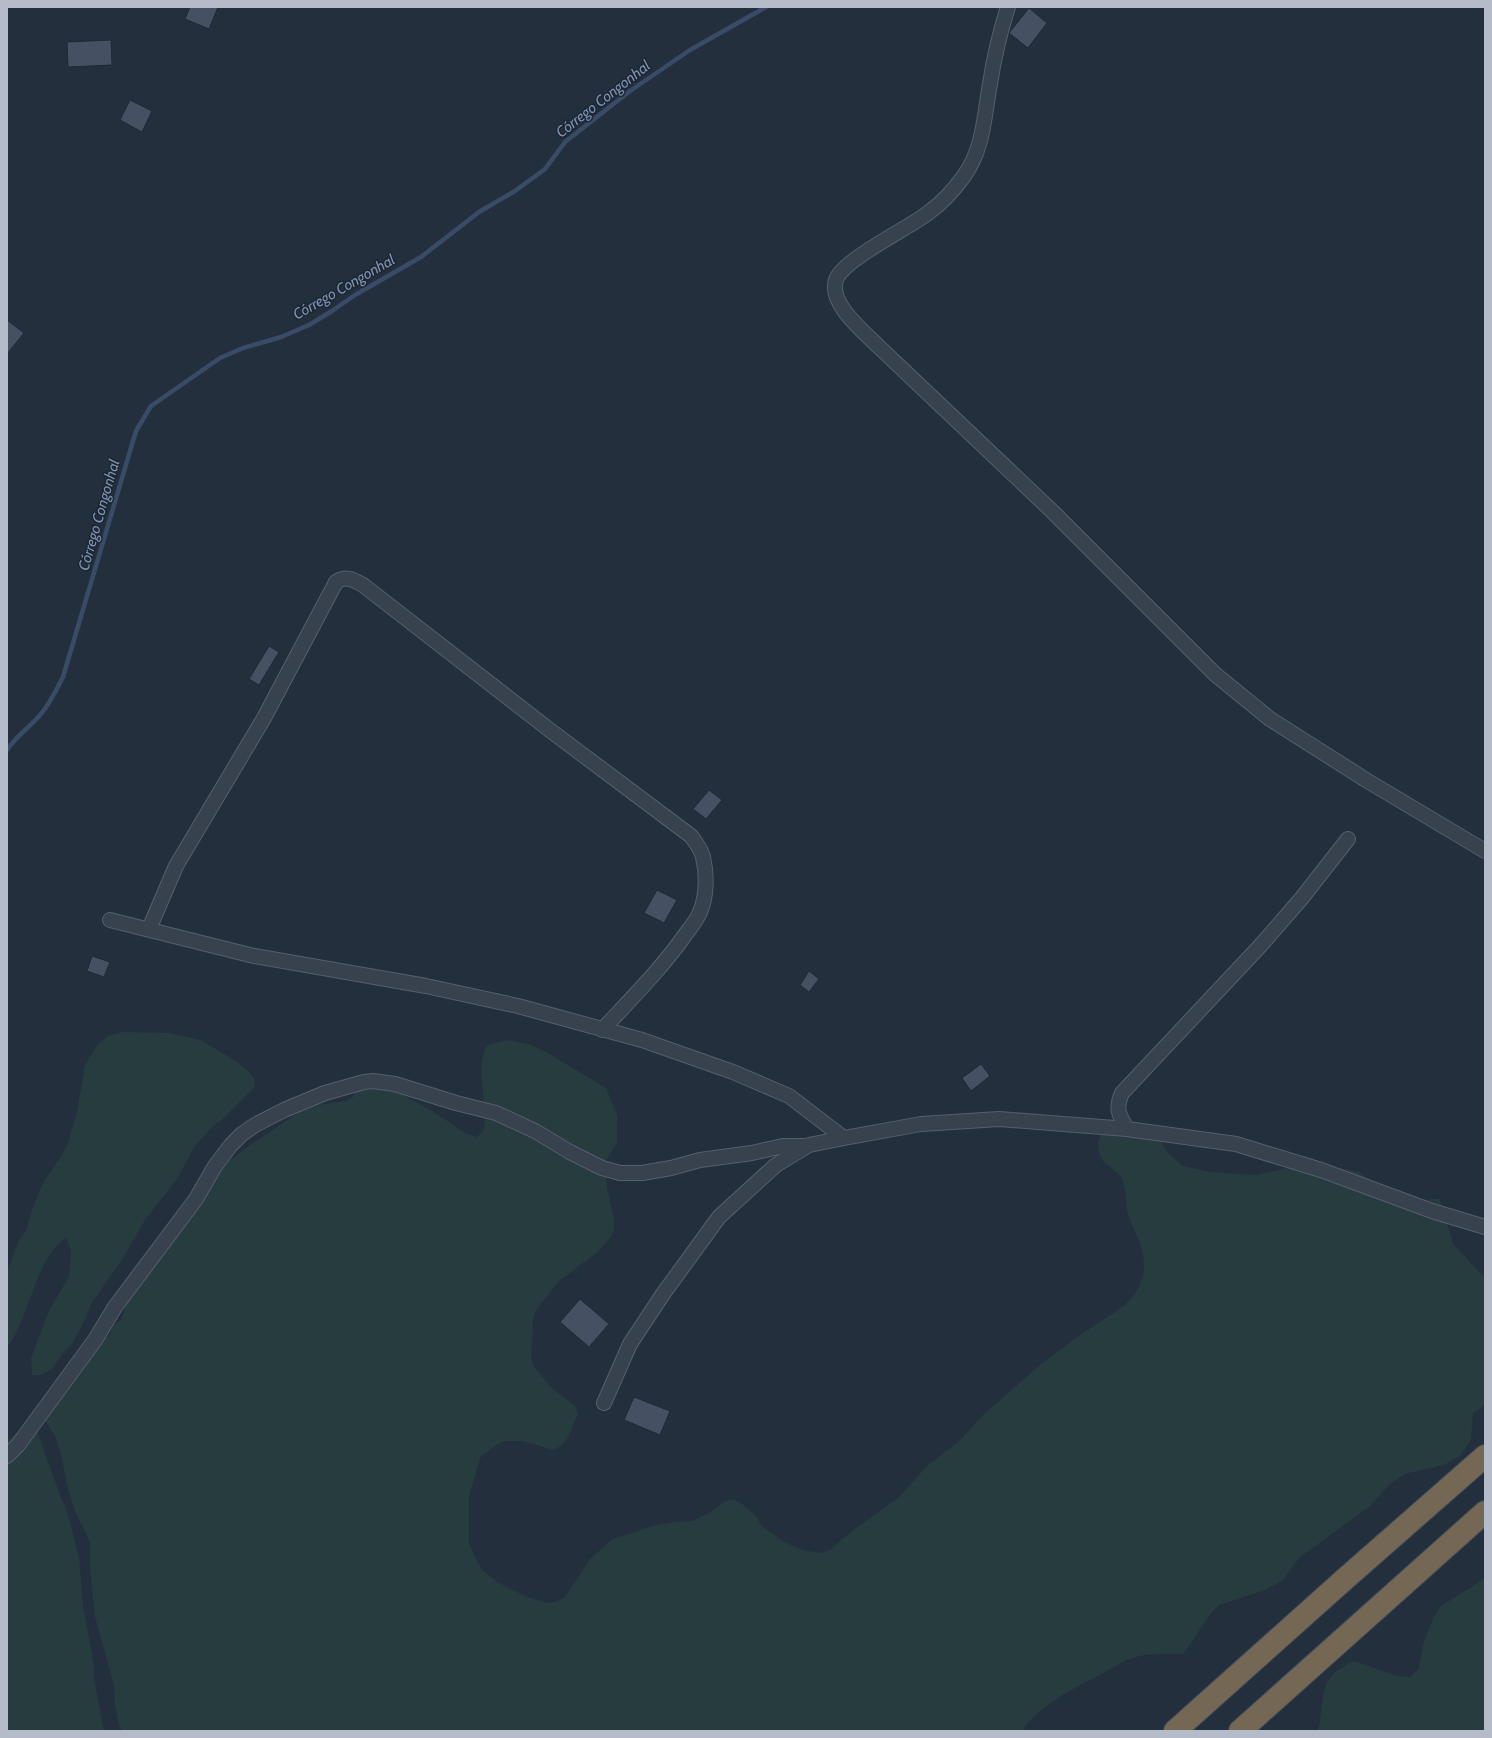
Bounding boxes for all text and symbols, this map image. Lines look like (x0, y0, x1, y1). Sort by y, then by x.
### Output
water label: Córrego Congonhal (552, 56, 654, 141)
water label: Córrego Congonhal (290, 250, 399, 323)
water label: Córrego Congonhal (75, 457, 124, 573)

